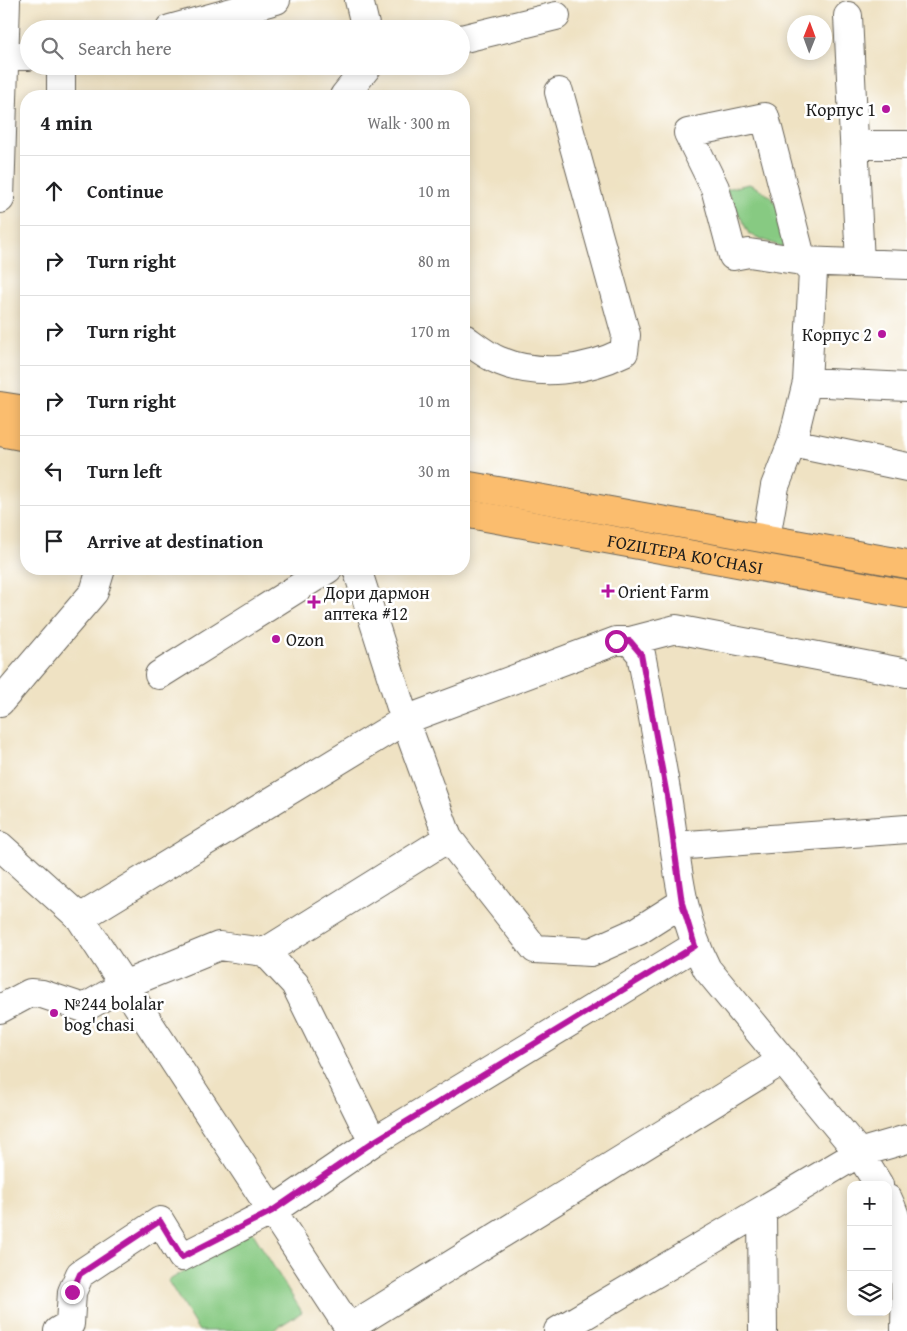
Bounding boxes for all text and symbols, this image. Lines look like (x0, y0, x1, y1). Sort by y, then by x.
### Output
north arrow (787, 15, 832, 60)
search box (20, 20, 470, 75)
icon: search (38, 34, 66, 62)
text: Search here (78, 34, 172, 62)
place label: Корпус 1 (806, 96, 876, 123)
marker: Корпус 1 (880, 103, 892, 115)
text: 4 min (40, 107, 92, 138)
text: Walk · 300 m (367, 111, 450, 135)
icon: ahead (40, 177, 68, 205)
text: Continue (87, 177, 164, 205)
text: 10 m (418, 179, 450, 203)
icon: right (40, 247, 68, 275)
text: Turn right (87, 247, 176, 275)
text: 80 m (418, 249, 450, 273)
icon: right (40, 317, 68, 345)
text: Turn right (87, 317, 176, 345)
text: 170 m (410, 319, 450, 343)
place label: Корпус 2 (802, 321, 872, 348)
marker: Корпус 2 (876, 328, 888, 340)
icon: right (40, 387, 68, 415)
text: Turn right (87, 387, 176, 415)
text: 10 m (418, 389, 450, 413)
icon: left (40, 457, 68, 485)
text: Turn left (87, 457, 162, 485)
text: 30 m (418, 459, 450, 483)
street label: FOZILTEPA KO'CHASI (605, 526, 765, 581)
icon: arrive (40, 527, 68, 555)
text: Arrive at destination (87, 527, 263, 555)
place label: Orient Farm (618, 578, 709, 605)
place label: Дори дармон аптека #12 (323, 579, 430, 627)
marker: Orient Farm (602, 585, 614, 597)
marker: Дори дармон аптека #12 (308, 596, 320, 608)
place label: Ozon (286, 626, 324, 653)
route start (605, 630, 628, 653)
marker: Ozon (270, 633, 282, 645)
place label: №244 bolalar bog'chasi (64, 990, 165, 1038)
marker: №244 bolalar bog'chasi (48, 1007, 60, 1019)
map controls (847, 1181, 892, 1316)
button: + (847, 1181, 892, 1226)
button: − (847, 1226, 892, 1271)
button: layers (847, 1271, 892, 1316)
route end (61, 1281, 84, 1304)

